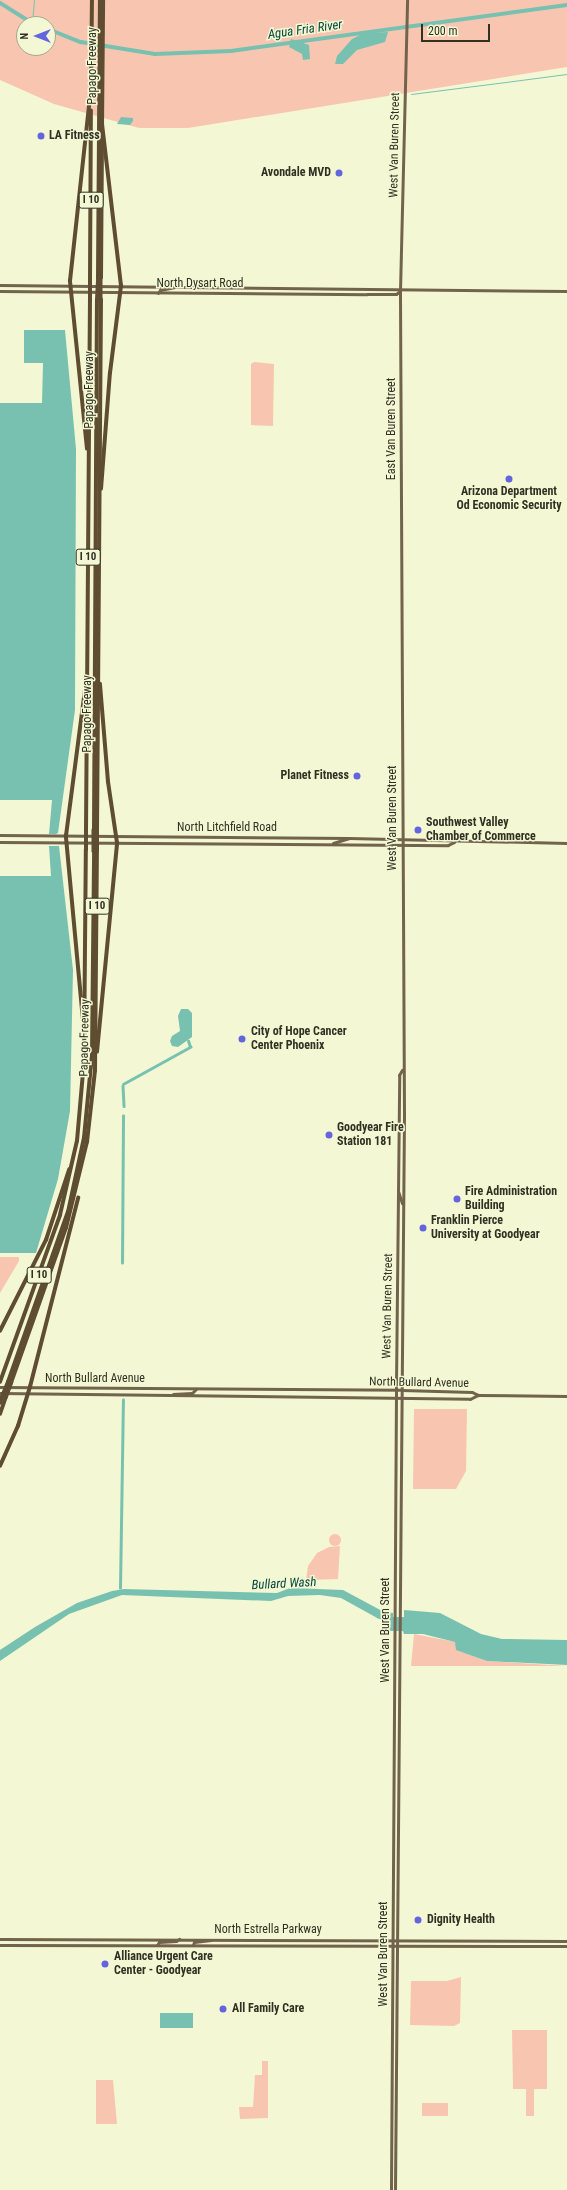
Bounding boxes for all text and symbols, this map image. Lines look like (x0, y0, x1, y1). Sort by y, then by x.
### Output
north arrow (16, 16, 56, 56)
scale bar (423, 16, 492, 42)
water label: Agua Fria River (267, 17, 343, 43)
text: 200 m (428, 24, 458, 38)
street label: Papago Freeway (86, 27, 100, 105)
text: N (18, 33, 31, 39)
street label: West Van Buren Street (387, 92, 403, 198)
place label: LA Fitness (49, 129, 100, 143)
marker: LA Fitness (36, 131, 46, 141)
place label: Avondale MVD (261, 166, 331, 180)
marker: Avondale MVD (334, 168, 344, 178)
road number: I 10 (78, 191, 104, 209)
street label: North Dysart Road (157, 277, 243, 291)
street label: Papago Freeway (83, 351, 97, 429)
street label: East Van Buren Street (385, 378, 399, 480)
marker: Arizona Department Od Economic Security (504, 474, 514, 484)
place label: Arizona Department Od Economic Security (457, 485, 561, 513)
road number: I 10 (75, 548, 101, 566)
street label: Papago Freeway (81, 675, 95, 753)
street label: West Van Buren Street (386, 765, 400, 871)
place label: Planet Fitness (280, 769, 349, 783)
marker: Planet Fitness (352, 771, 362, 781)
place label: Southwest Valley Chamber of Commerce (426, 816, 536, 844)
street label: North Litchfield Road (177, 821, 277, 835)
marker: Southwest Valley Chamber of Commerce (413, 825, 423, 835)
road number: I 10 (84, 897, 110, 915)
street label: Papago Freeway (77, 999, 93, 1077)
place label: City of Hope Cancer Center Phoenix (251, 1025, 347, 1053)
marker: City of Hope Cancer Center Phoenix (236, 1033, 248, 1045)
place label: Goodyear Fire Station 181 (337, 1121, 404, 1149)
marker: Goodyear Fire Station 181 (324, 1130, 334, 1140)
place label: Fire Administration Building (465, 1185, 557, 1213)
marker: Fire Administration Building (452, 1194, 462, 1204)
place label: Franklin Pierce University at Goodyear (431, 1214, 540, 1242)
marker: Franklin Pierce University at Goodyear (418, 1223, 428, 1233)
street label: West Van Buren Street (380, 1253, 396, 1359)
road number: I 10 (26, 1266, 52, 1284)
street label: North Bullard Avenue (45, 1372, 145, 1386)
street label: North Bullard Avenue (369, 1375, 469, 1391)
water label: Bullard Wash (251, 1575, 317, 1593)
street label: West Van Buren Street (379, 1577, 393, 1683)
street label: West Van Buren Street (377, 1901, 391, 2007)
place label: Dignity Health (427, 1913, 495, 1927)
marker: Dignity Health (412, 1914, 424, 1926)
street label: North Estrella Parkway (214, 1923, 322, 1937)
place label: Alliance Urgent Care Center - Goodyear (114, 1950, 213, 1978)
marker: Alliance Urgent Care Center - Goodyear (99, 1958, 111, 1970)
place label: All Family Care (232, 2002, 304, 2016)
marker: All Family Care (217, 2003, 229, 2015)

